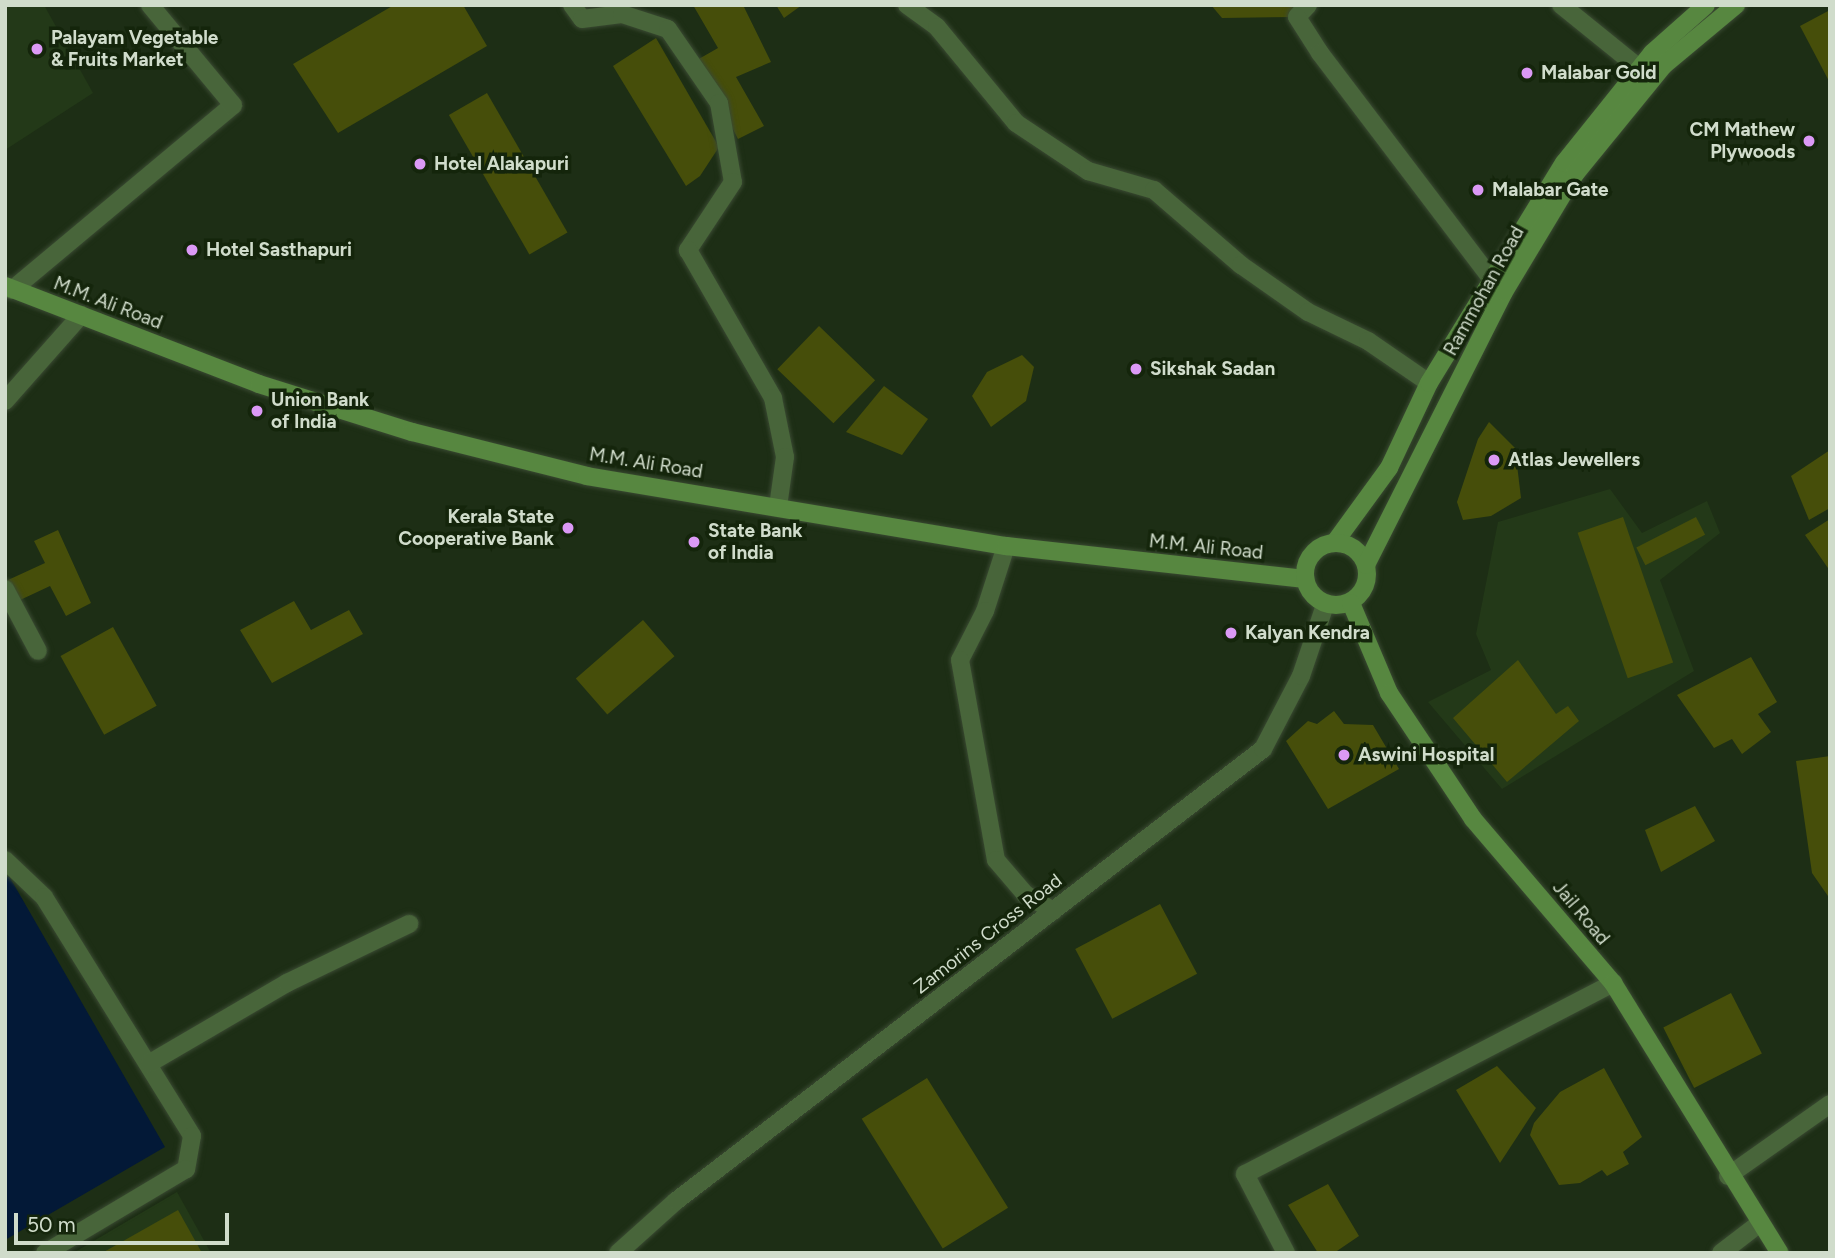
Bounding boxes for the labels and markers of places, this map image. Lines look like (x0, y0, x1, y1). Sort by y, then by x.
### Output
place label: Palayam Vegetable & Fruits Market (51, 27, 218, 71)
marker: Palayam Vegetable & Fruits Market (29, 41, 45, 57)
place label: Malabar Gold (1541, 62, 1657, 84)
marker: Malabar Gold (1519, 65, 1535, 81)
place label: CM Mathew Plywoods (1690, 119, 1795, 163)
marker: CM Mathew Plywoods (1801, 133, 1817, 149)
place label: Hotel Alakapuri (434, 153, 569, 175)
marker: Hotel Alakapuri (412, 156, 428, 172)
place label: Malabar Gate (1492, 179, 1609, 201)
marker: Malabar Gate (1470, 182, 1486, 198)
place label: Hotel Sasthapuri (206, 239, 352, 261)
marker: Hotel Sasthapuri (184, 242, 200, 258)
place label: Sikshak Sadan (1150, 358, 1275, 380)
marker: Sikshak Sadan (1128, 361, 1144, 377)
place label: Union Bank of India (271, 389, 369, 433)
marker: Union Bank of India (249, 403, 265, 419)
place label: Atlas Jewellers (1508, 449, 1640, 471)
marker: Atlas Jewellers (1486, 452, 1502, 468)
place label: Kerala State Cooperative Bank (398, 506, 554, 550)
marker: Kerala State Cooperative Bank (560, 520, 576, 536)
place label: State Bank of India (708, 520, 802, 564)
marker: State Bank of India (686, 534, 702, 550)
place label: Kalyan Kendra (1245, 622, 1370, 644)
marker: Kalyan Kendra (1223, 625, 1239, 641)
place label: Aswini Hospital (1358, 744, 1494, 766)
marker: Aswini Hospital (1336, 747, 1352, 763)

